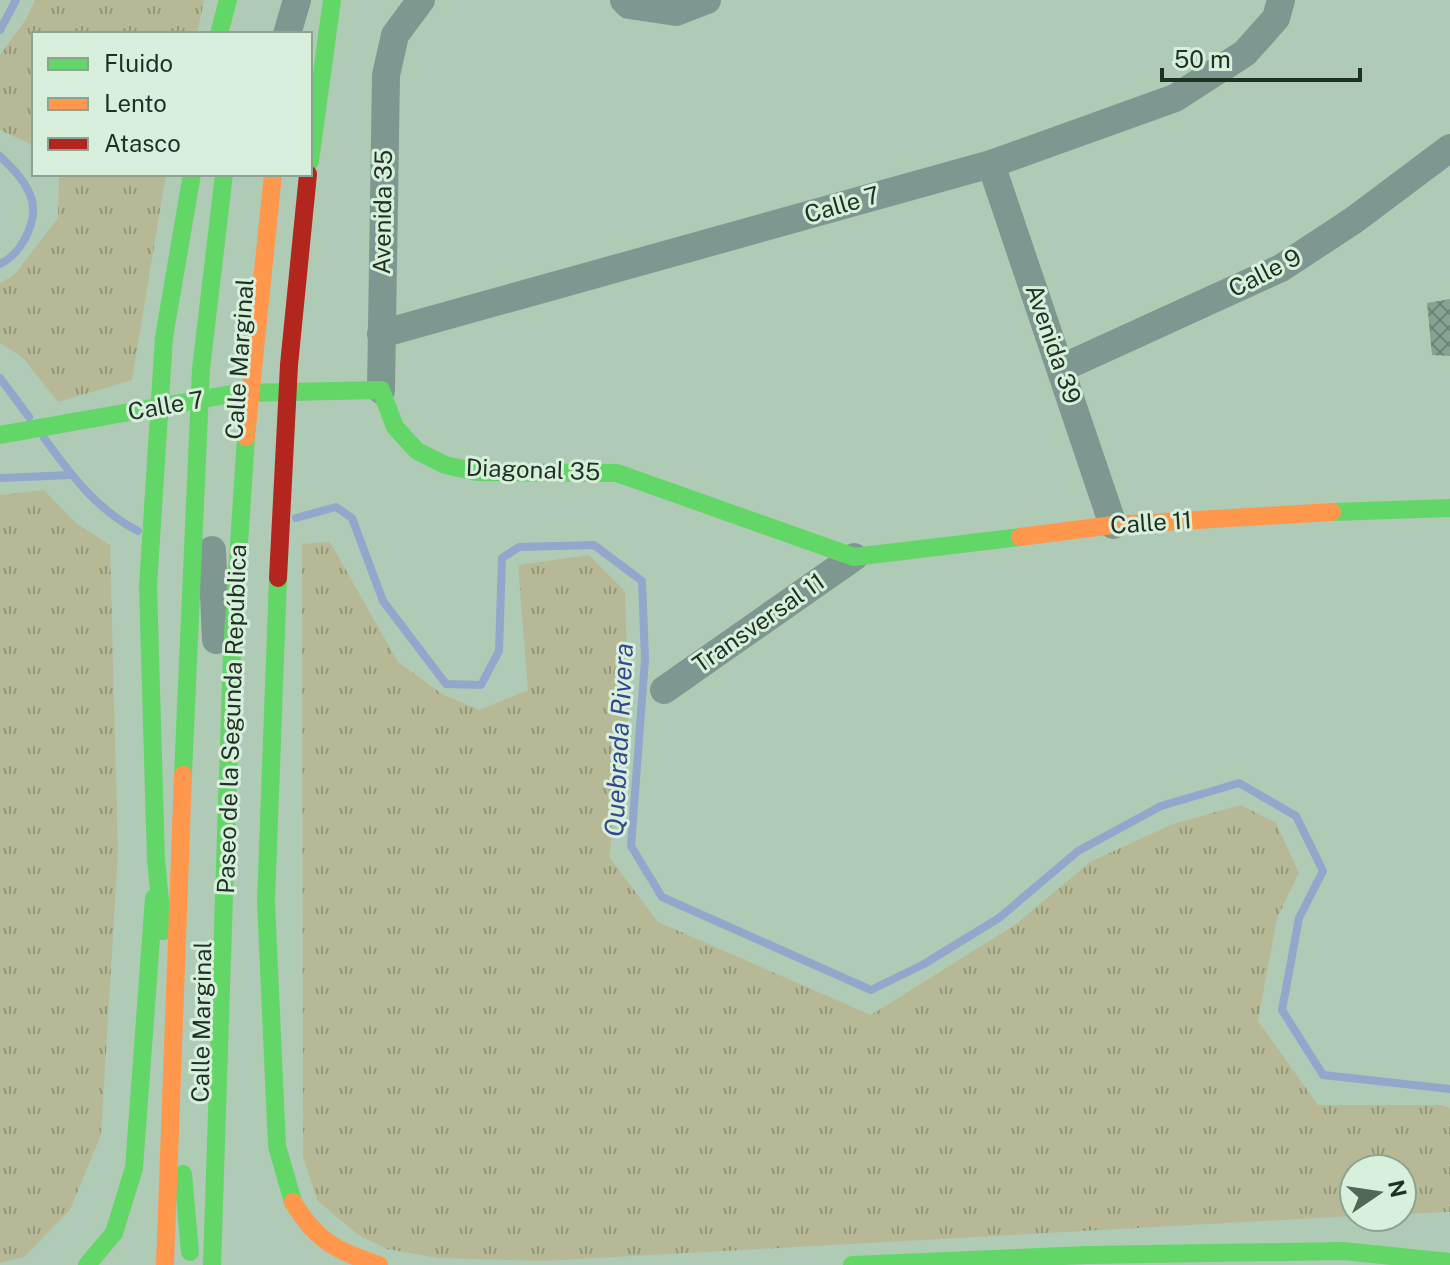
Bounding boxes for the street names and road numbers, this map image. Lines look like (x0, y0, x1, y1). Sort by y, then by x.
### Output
street label: Avenida 35 (367, 149, 397, 275)
street label: Calle 7 (801, 180, 883, 228)
street label: Calle 9 (1224, 242, 1305, 302)
street label: Calle Marginal (219, 277, 259, 440)
street label: Avenida 39 (1020, 280, 1087, 407)
street label: Calle 7 (126, 385, 206, 425)
street label: Diagonal 35 (465, 453, 601, 485)
street label: Calle 11 (1109, 505, 1193, 539)
street label: Paseo de la Segunda República (211, 544, 251, 894)
street label: Transversal 11 (687, 566, 830, 678)
street label: Calle Marginal (186, 941, 216, 1103)

